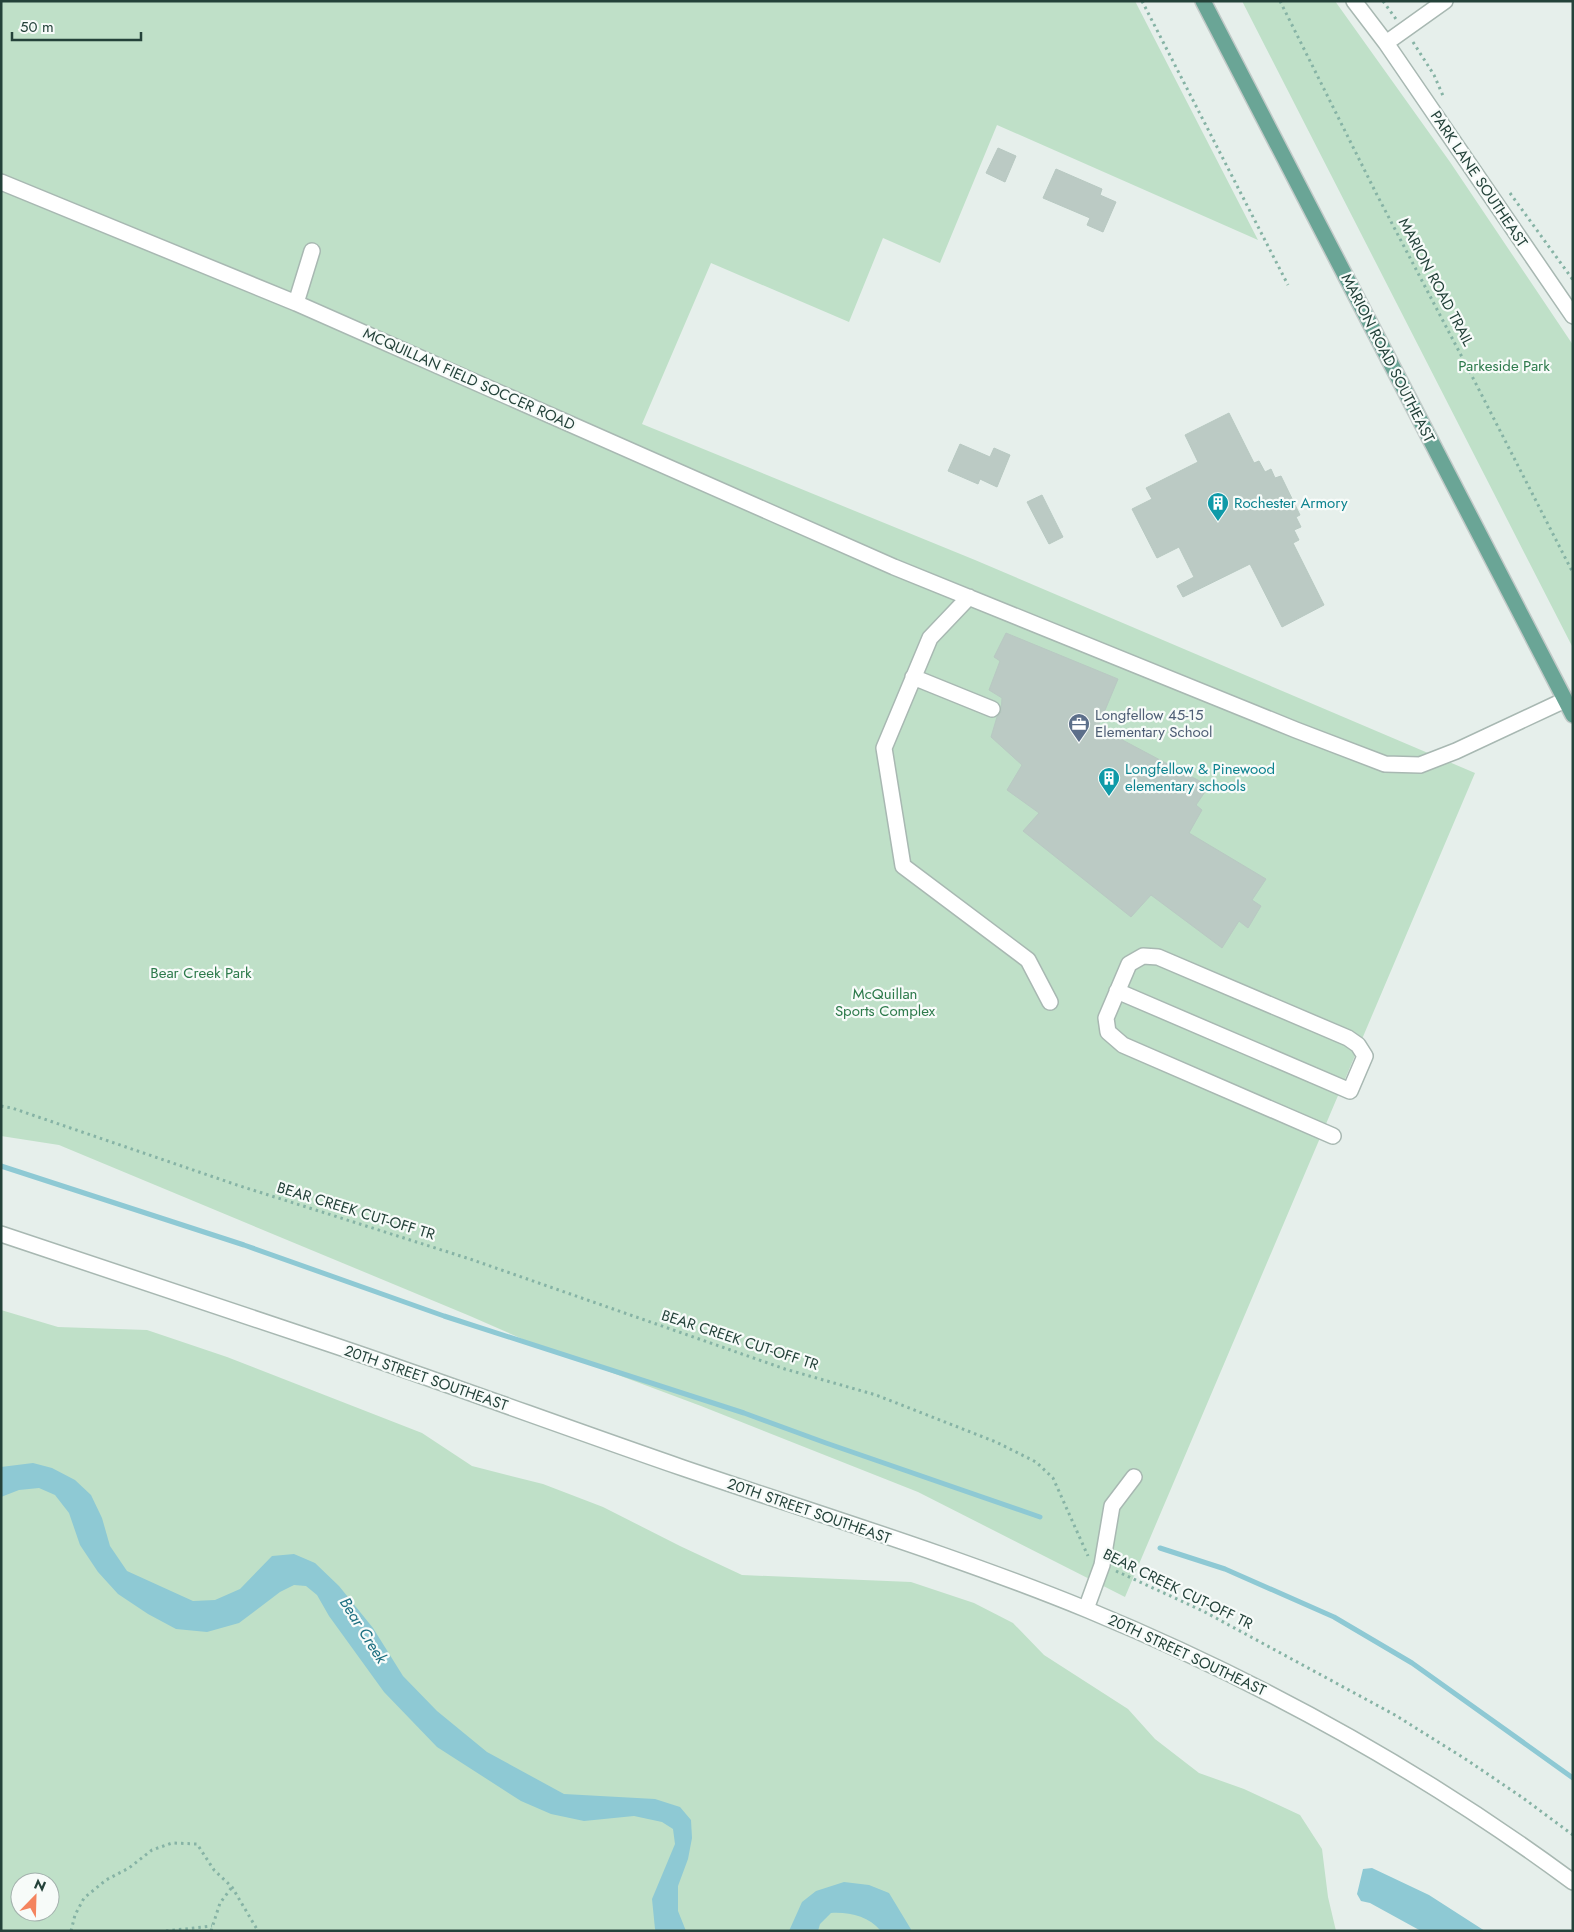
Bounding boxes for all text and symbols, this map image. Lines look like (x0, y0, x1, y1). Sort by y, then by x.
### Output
scale bar (12, 10, 141, 42)
text: 50 m (20, 16, 54, 38)
street label: PARK LANE SOUTHEAST (1425, 106, 1533, 252)
street label: MARION ROAD TRAIL (1393, 214, 1479, 350)
street label: MARION ROAD SOUTHEAST (1336, 270, 1440, 446)
street label: MCQUILLAN FIELD SOCCER ROAD (360, 322, 578, 436)
park label: Parkeside Park (1458, 355, 1550, 377)
building icon: Rochester Armory (1206, 491, 1230, 522)
place label: Rochester Armory (1234, 492, 1348, 514)
place label: Longfellow 45-15 Elementary School (1095, 704, 1212, 743)
office icon: Longfellow 45-15 Elementary School (1067, 712, 1091, 743)
place label: Longfellow & Pinewood elementary schools (1125, 758, 1275, 797)
building icon: Longfellow & Pinewood elementary schools (1097, 766, 1121, 797)
park label: Bear Creek Park (150, 962, 252, 984)
park label: McQuillan Sports Complex (835, 983, 936, 1022)
street label: BEAR CREEK CUT-OFF TR (274, 1176, 438, 1246)
street label: BEAR CREEK CUT-OFF TR (659, 1304, 822, 1376)
street label: 20TH STREET SOUTHEAST (341, 1340, 511, 1416)
street label: 20TH STREET SOUTHEAST (724, 1473, 894, 1549)
street label: BEAR CREEK CUT-OFF TR (1099, 1543, 1257, 1635)
water label: Bear Creek (334, 1593, 394, 1669)
street label: 20TH STREET SOUTHEAST (1104, 1609, 1270, 1701)
north arrow (10, 1872, 60, 1922)
text: N (31, 1874, 49, 1896)

